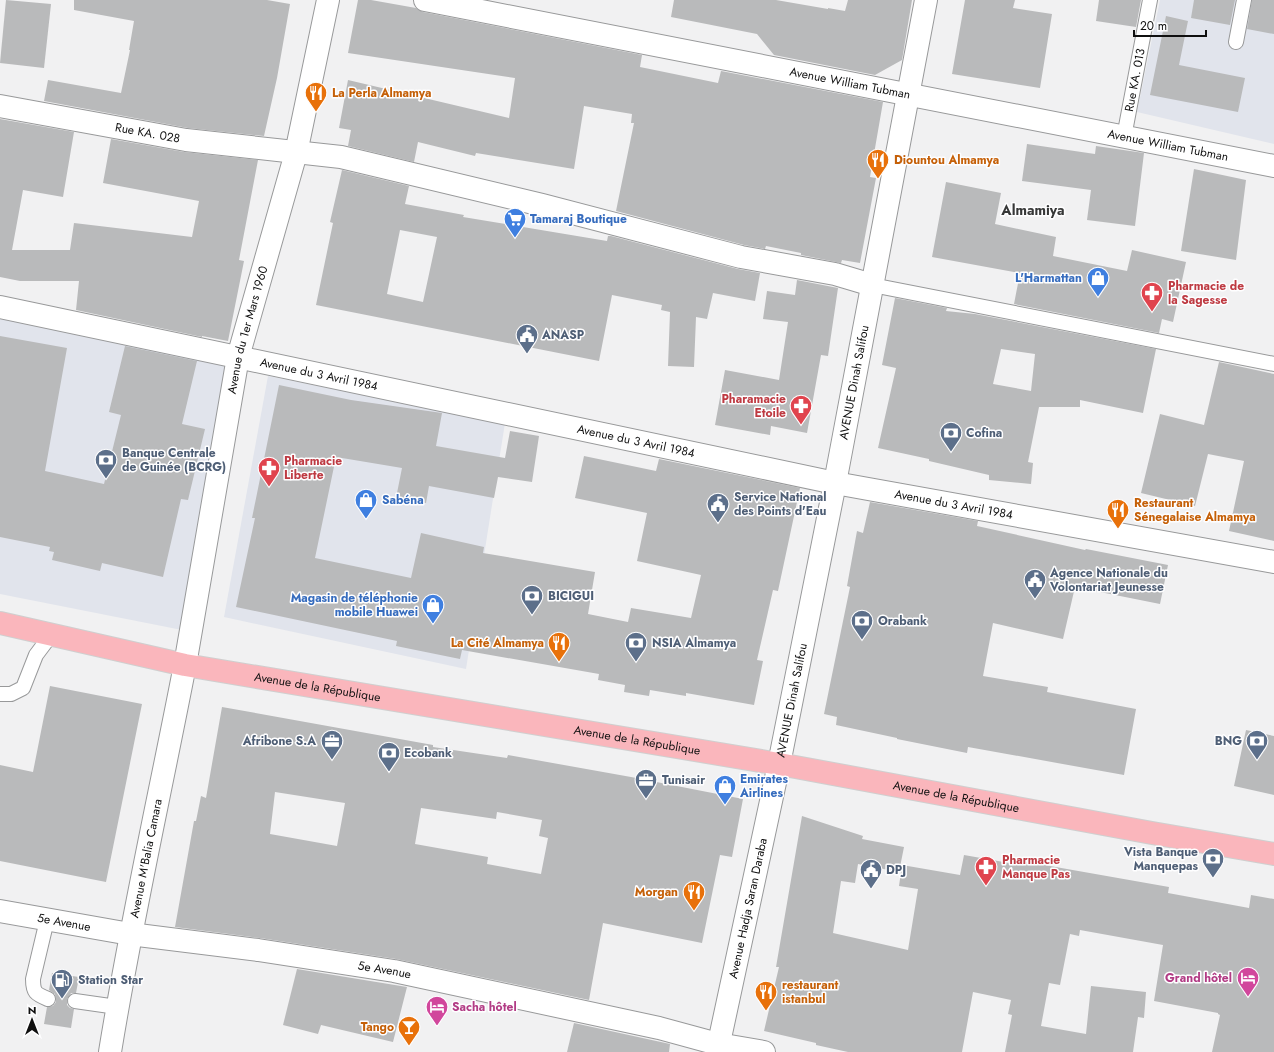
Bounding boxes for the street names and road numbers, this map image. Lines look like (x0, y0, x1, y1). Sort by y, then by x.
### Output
street label: Rue KA. 013 (1120, 46, 1150, 113)
street label: Avenue William Tubman (788, 62, 912, 104)
street label: Rue KA. 028 (114, 118, 181, 148)
street label: Avenue William Tubman (1106, 125, 1230, 166)
street label: Avenue du 1er Mars 1960 (223, 264, 272, 395)
street label: AVENUE Dinah Salifou (834, 324, 874, 441)
street label: Avenue du 3 Avril 1984 (258, 353, 380, 395)
street label: Avenue du 3 Avril 1984 (575, 420, 697, 462)
street label: Avenue du 3 Avril 1984 (893, 485, 1014, 524)
street label: AVENUE Dinah Salifou (772, 642, 812, 759)
street label: Avenue de la République (253, 668, 382, 706)
street label: Avenue de la République (572, 721, 702, 760)
street label: Avenue de la République (892, 776, 1021, 817)
street label: Avenue M'Balia Camara (125, 797, 167, 919)
street label: Avenue Hadja Saran Daraba (724, 836, 772, 980)
street label: 5e Avenue (36, 909, 92, 936)
street label: 5e Avenue (356, 957, 413, 983)

